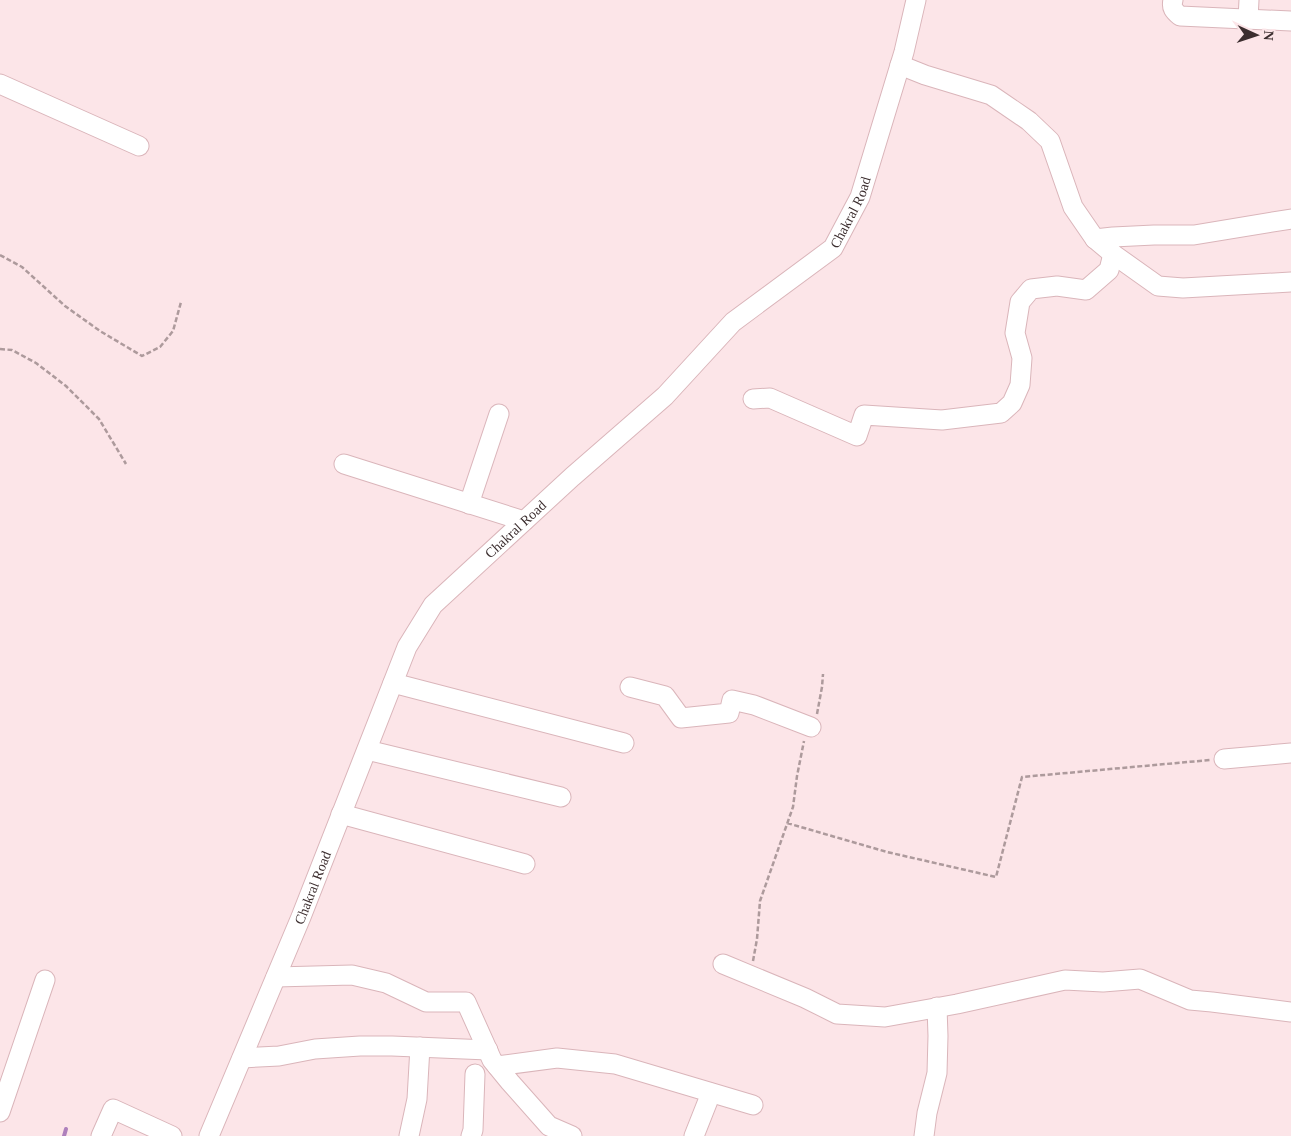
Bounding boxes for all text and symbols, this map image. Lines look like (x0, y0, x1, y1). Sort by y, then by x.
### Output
north arrow (1231, 10, 1281, 60)
text: N (1261, 30, 1276, 41)
street label: Chakral Road (827, 175, 874, 251)
street label: Chakral Road (482, 498, 549, 561)
street label: Chakral Road (292, 849, 334, 927)

